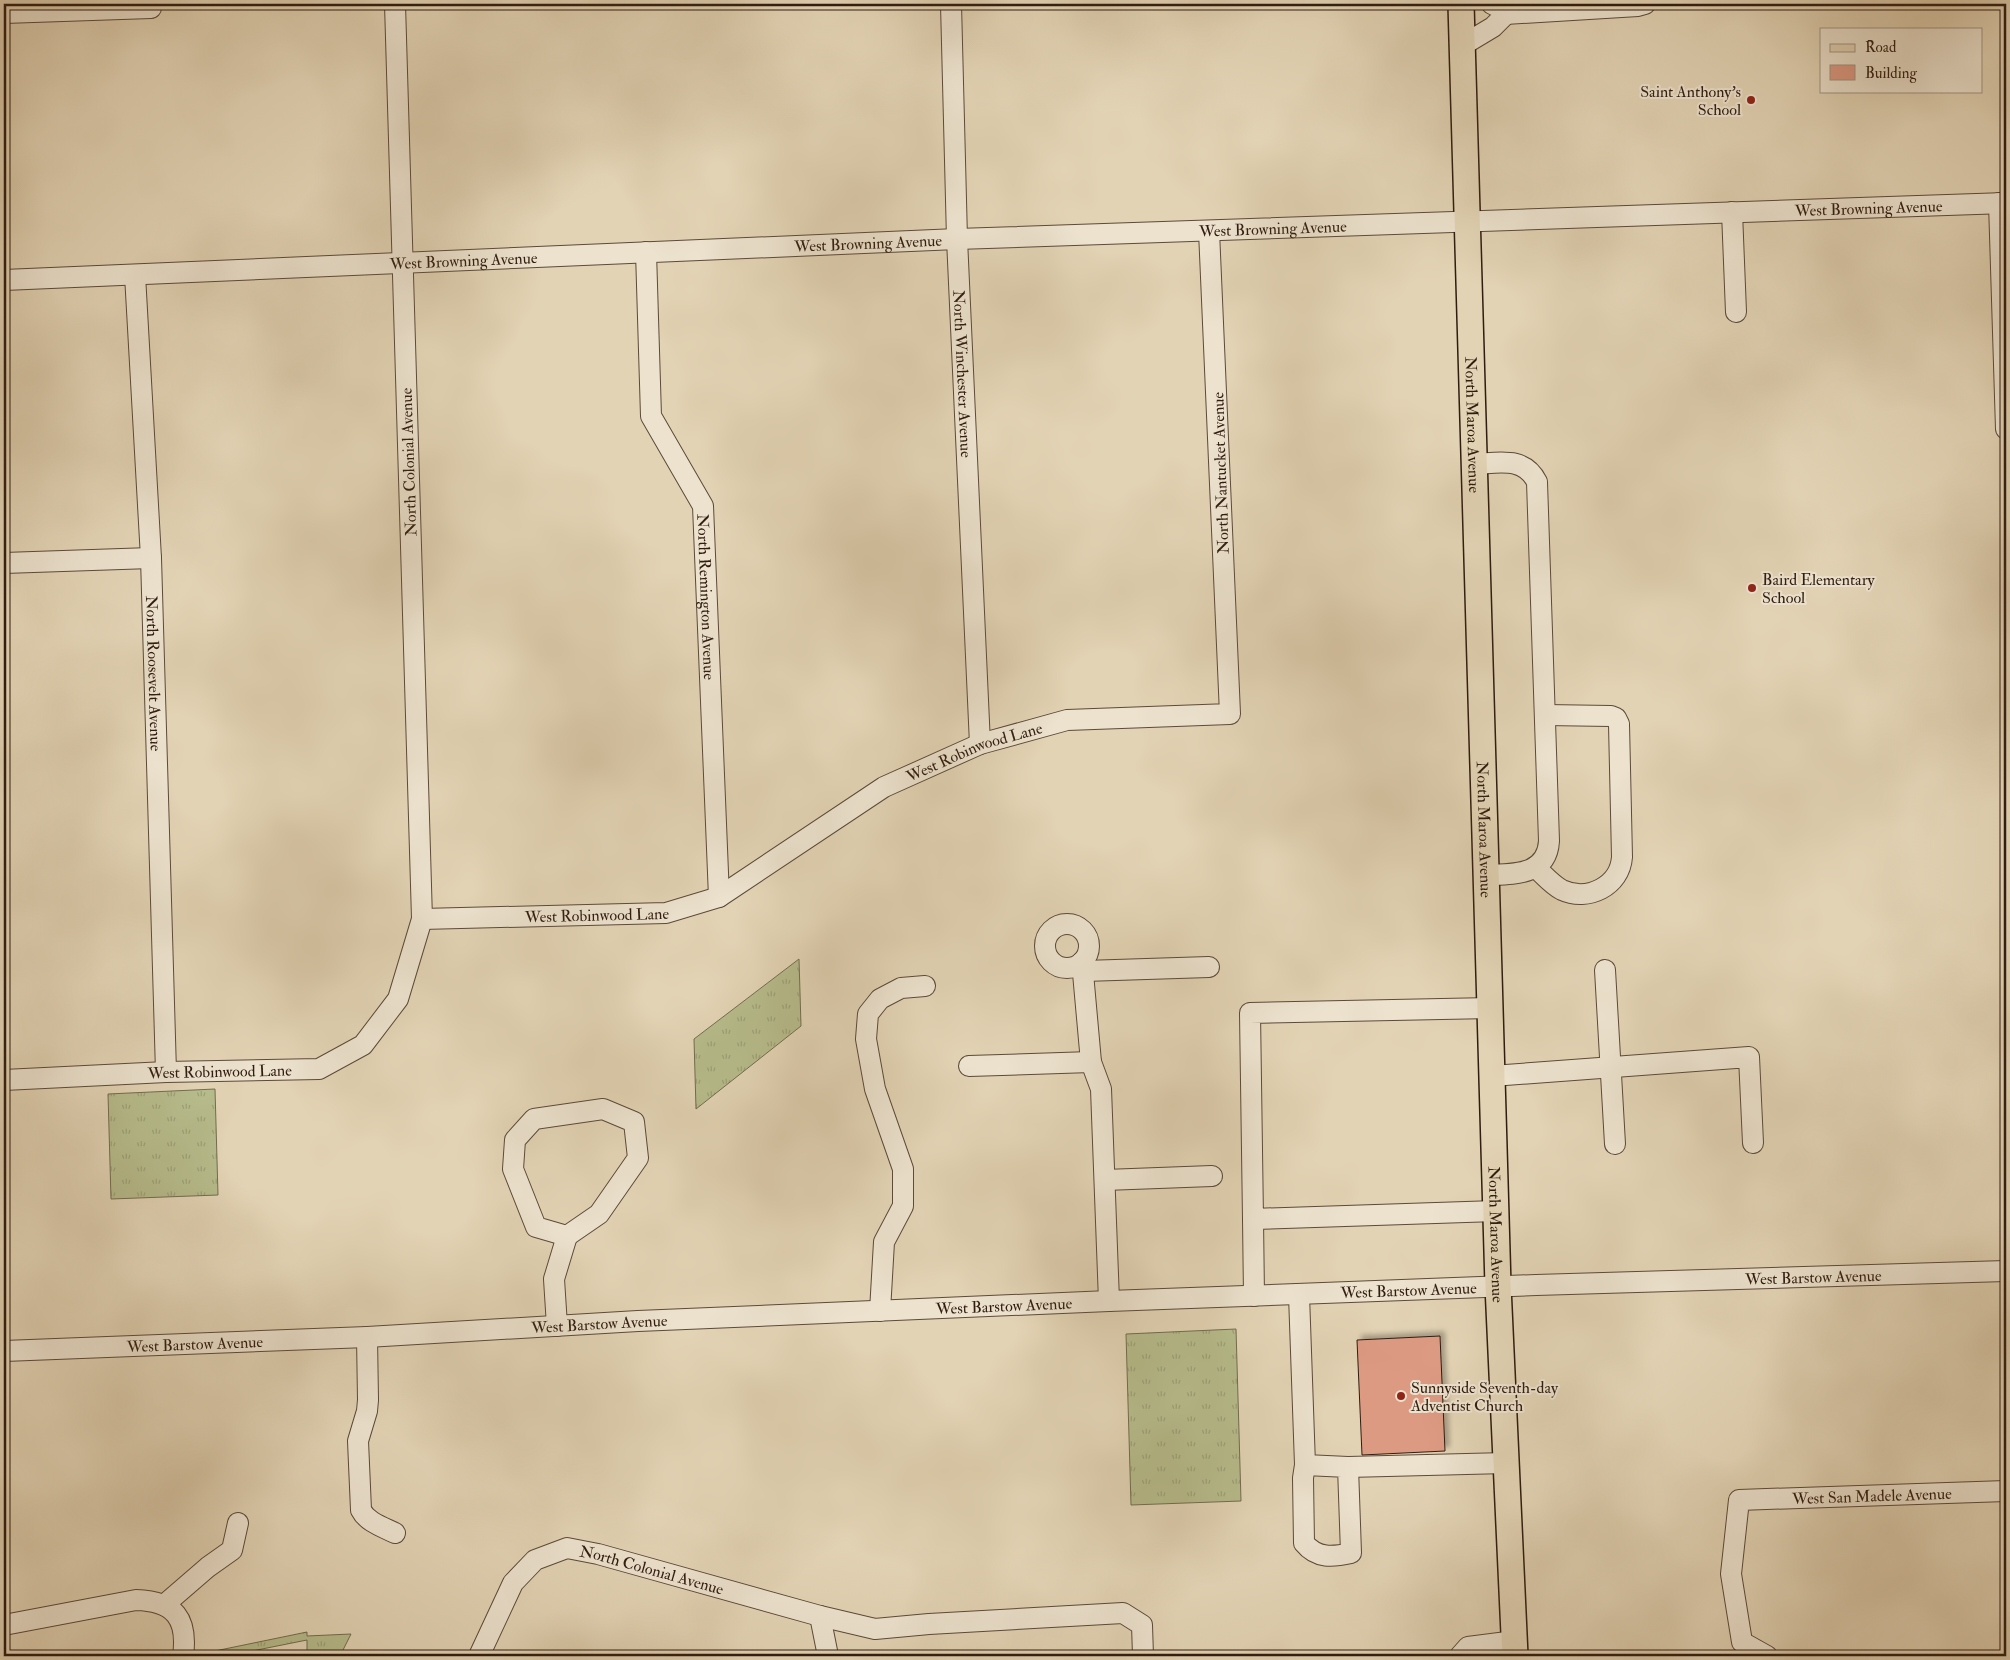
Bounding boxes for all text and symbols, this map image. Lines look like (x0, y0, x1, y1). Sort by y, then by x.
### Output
legend (1820, 28, 1982, 92)
text: Road (1865, 38, 1897, 57)
text: Building (1865, 64, 1917, 83)
place label: Saint Anthony's School (1640, 82, 1741, 120)
marker: Saint Anthony's School (1745, 94, 1757, 106)
street label: West Browning Avenue (1793, 196, 1943, 221)
street label: West Browning Avenue (1198, 217, 1347, 242)
street label: West Browning Avenue (793, 231, 943, 257)
street label: West Browning Avenue (388, 248, 538, 274)
street label: North Winchester Avenue (948, 289, 976, 458)
street label: North Maroa Avenue (1460, 356, 1484, 494)
street label: North Colonial Avenue (396, 387, 422, 537)
street label: North Nantucket Avenue (1208, 391, 1234, 554)
street label: North Remington Avenue (692, 513, 719, 681)
place label: Baird Elementary School (1762, 570, 1876, 608)
marker: Baird Elementary School (1746, 582, 1758, 594)
street label: North Roosevelt Avenue (141, 595, 166, 752)
street label: West Robinwood Lane (902, 718, 1045, 787)
street label: North Maroa Avenue (1472, 761, 1496, 899)
street label: West Robinwood Lane (524, 904, 670, 927)
street label: West Robinwood Lane (146, 1061, 292, 1084)
street label: North Maroa Avenue (1484, 1166, 1508, 1304)
street label: West Barstow Avenue (1744, 1266, 1882, 1290)
street label: West Barstow Avenue (1339, 1278, 1478, 1303)
street label: West Barstow Avenue (934, 1294, 1073, 1319)
street label: West Barstow Avenue (530, 1311, 668, 1338)
street label: West Barstow Avenue (125, 1332, 264, 1357)
place label: Sunnyside Seventh-day Adventist Church (1410, 1378, 1559, 1416)
marker: Sunnyside Seventh-day Adventist Church (1395, 1390, 1407, 1402)
street label: West San Madele Avenue (1791, 1484, 1952, 1509)
street label: North Colonial Avenue (578, 1542, 726, 1600)

